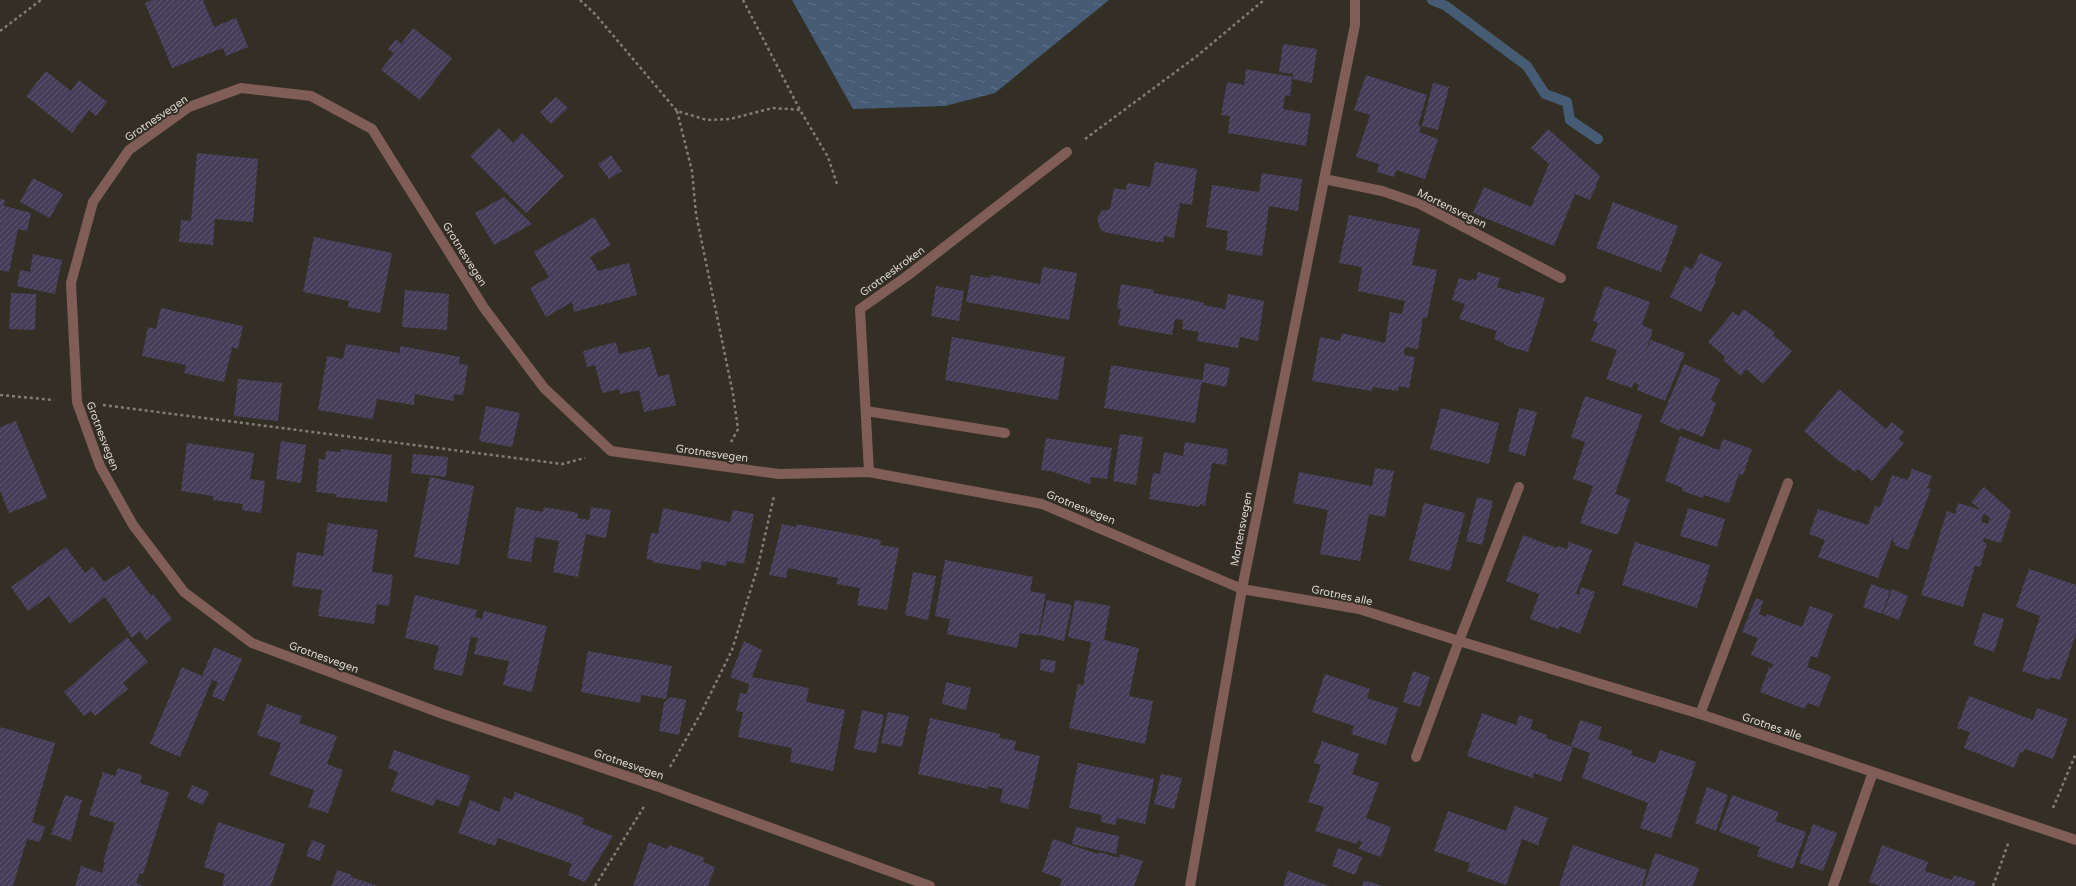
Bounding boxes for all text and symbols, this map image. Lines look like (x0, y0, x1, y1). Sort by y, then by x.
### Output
street label: Grotnesvegen (122, 93, 190, 144)
street label: Mortensvegen (1415, 186, 1489, 231)
street label: Grotnesvegen (440, 220, 489, 289)
street label: Grotneskroken (857, 244, 927, 299)
street label: Grotnesvegen (83, 400, 122, 473)
street label: Grotnesvegen (675, 442, 749, 465)
street label: Grotnesvegen (1044, 488, 1117, 527)
street label: Mortensvegen (1228, 491, 1255, 567)
street label: Grotnes alle (1310, 583, 1374, 608)
street label: Grotnesvegen (287, 639, 360, 676)
street label: Grotnes alle (1740, 710, 1803, 743)
street label: Grotnesvegen (592, 746, 666, 783)

